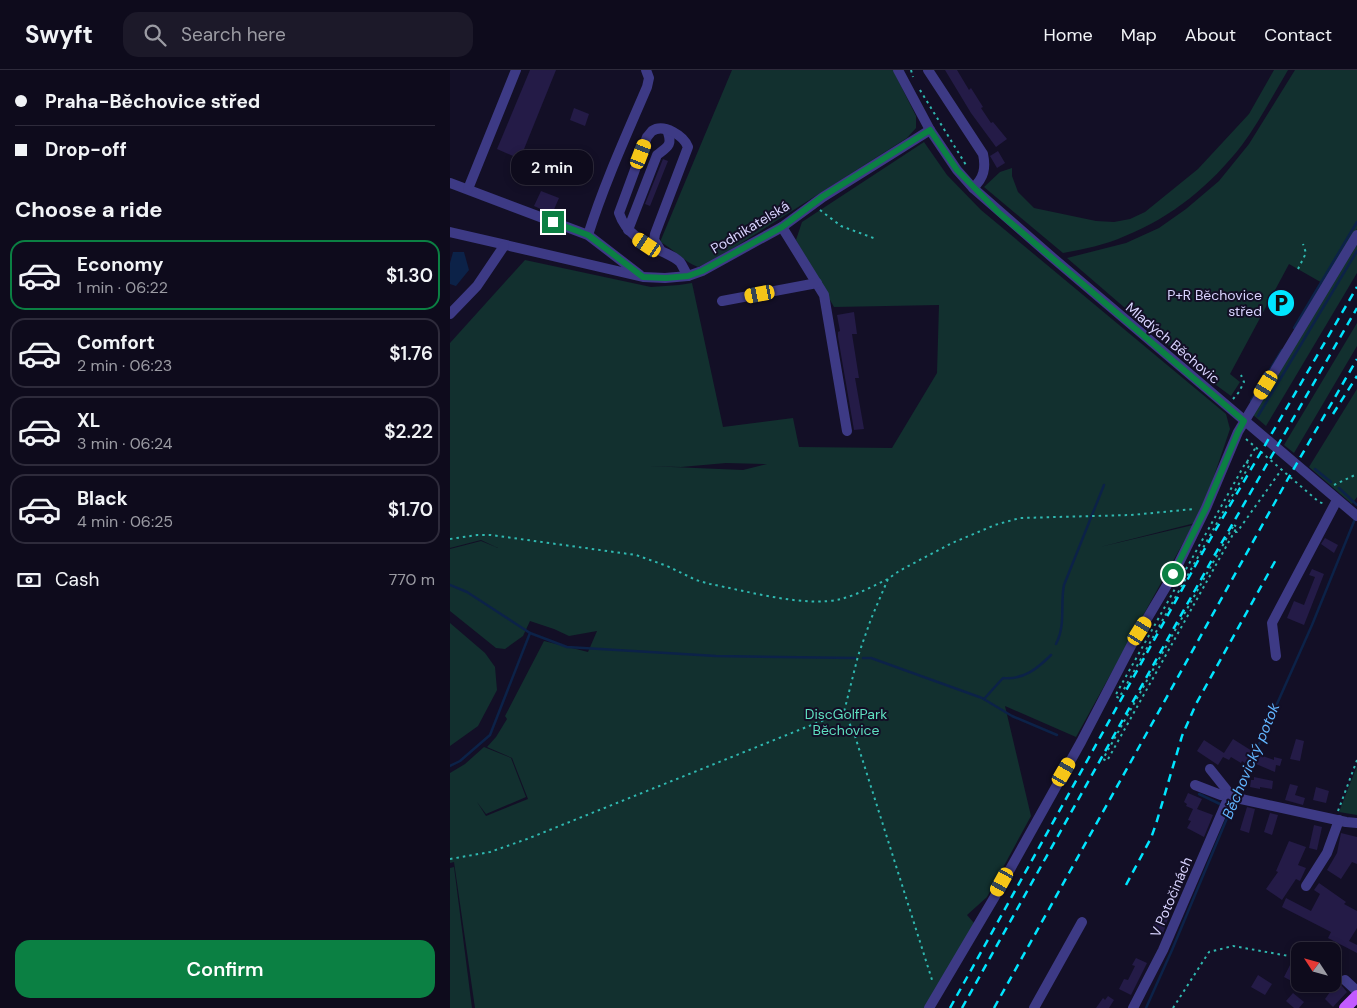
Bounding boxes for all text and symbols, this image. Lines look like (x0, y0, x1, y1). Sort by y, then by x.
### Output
search box (123, 12, 473, 57)
text: Swyft (25, 19, 93, 50)
icon: search (141, 21, 169, 49)
text: Search here (181, 22, 286, 47)
text: Home (1043, 23, 1093, 47)
text: Map (1121, 23, 1157, 47)
text: About (1185, 23, 1236, 47)
text: Contact (1264, 23, 1332, 47)
text: Praha-Běchovice střed (45, 89, 260, 114)
text: Drop-off (45, 137, 127, 162)
car (628, 137, 653, 171)
callout: 2 min (512, 150, 594, 184)
text: 2 min (531, 157, 573, 178)
text: Choose a ride (15, 195, 163, 224)
street label: Podnikatelská (707, 196, 793, 258)
route end (542, 211, 564, 233)
car (630, 230, 663, 260)
text: Economy (77, 252, 164, 277)
icon: car (17, 253, 62, 298)
text: $1.30 (386, 263, 433, 288)
text: 1 min · 06:22 (77, 277, 168, 298)
car (743, 284, 776, 304)
place label: P+R Běchovice střed (1167, 286, 1262, 320)
parking icon: P+R Běchovice střed (1266, 288, 1296, 318)
street label: Mladých Běchovic (1122, 298, 1224, 388)
text: Comfort (77, 330, 155, 355)
icon: car (17, 331, 62, 376)
text: $1.76 (389, 341, 433, 366)
text: 2 min · 06:23 (77, 355, 172, 376)
car (1251, 368, 1280, 402)
text: XL (77, 408, 100, 433)
icon: car (17, 409, 62, 454)
text: $2.22 (384, 419, 433, 444)
text: 3 min · 06:24 (77, 433, 173, 454)
text: Black (77, 486, 128, 511)
icon: car (17, 487, 62, 532)
text: $1.70 (388, 497, 433, 522)
text: 4 min · 06:25 (77, 511, 173, 532)
route start (1162, 563, 1184, 585)
icon: cash (15, 566, 43, 594)
text: Cash (55, 567, 99, 592)
text: 770 m (389, 569, 435, 590)
car (1125, 614, 1154, 648)
water label: Běchovický potok (1218, 700, 1285, 822)
park label: DiscGolfPark Běchovice (805, 705, 887, 739)
car (1050, 755, 1077, 789)
street label: V Potočinách (1146, 854, 1196, 940)
car (988, 865, 1015, 899)
button: Confirm (15, 940, 435, 998)
north arrow (1291, 942, 1341, 992)
map controls (1291, 942, 1341, 992)

